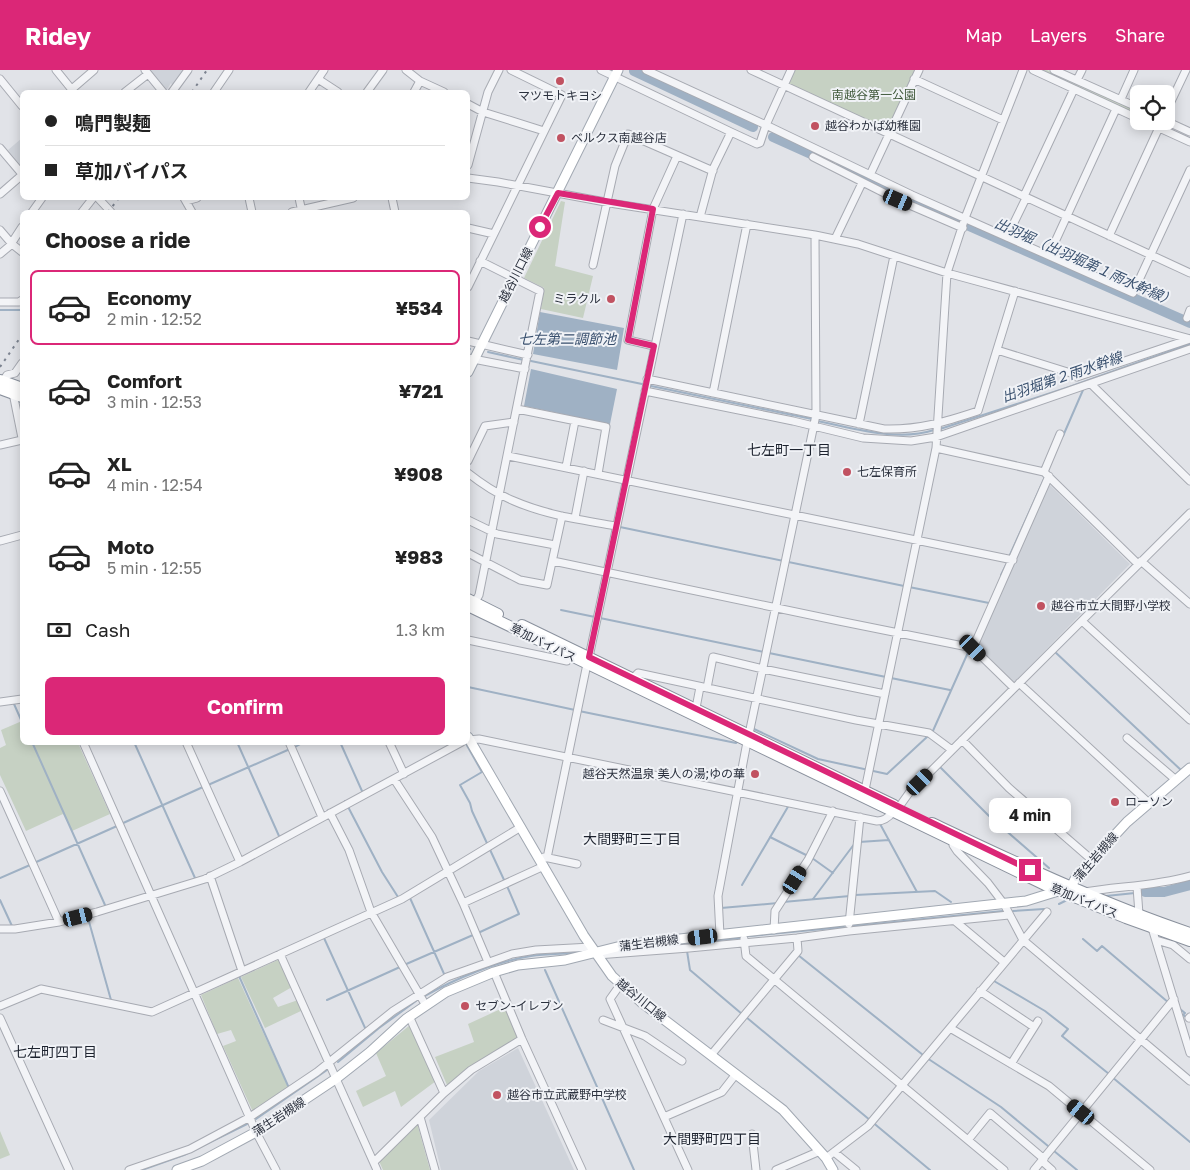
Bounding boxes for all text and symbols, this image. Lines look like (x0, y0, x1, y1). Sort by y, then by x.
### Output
text: Ridey (25, 21, 91, 50)
text: Map (965, 24, 1002, 46)
text: Layers (1030, 24, 1087, 46)
text: Share (1115, 24, 1165, 46)
marker: マツモトキヨシ (554, 75, 566, 87)
map controls (1130, 85, 1175, 130)
button: locate (1130, 85, 1175, 130)
park label: 南越谷第一公園 (832, 87, 916, 102)
place label: マツモトキヨシ (518, 88, 602, 103)
text: 鳴門製麺 (75, 111, 151, 134)
place label: 越谷わかば幼稚園 (825, 118, 921, 133)
marker: 越谷わかば幼稚園 (809, 120, 821, 132)
place label: ベルクス南越谷店 (571, 130, 667, 145)
marker: ベルクス南越谷店 (555, 132, 567, 144)
text: 草加バイパス (75, 159, 189, 182)
car (881, 187, 914, 213)
water label: 出羽堀（出羽堀第１雨水幹線） (992, 214, 1178, 309)
route start (529, 216, 551, 238)
text: Choose a ride (45, 226, 191, 253)
street label: 越谷川口線 (495, 245, 536, 305)
icon: car (47, 285, 92, 330)
text: Economy (107, 286, 192, 309)
place label: ミラクル (553, 291, 601, 306)
marker: ミラクル (605, 293, 617, 305)
text: ¥534 (395, 296, 443, 319)
text: 2 min · 12:52 (107, 309, 202, 329)
water label: 七左第二調節池 (518, 330, 618, 347)
water label: 出羽堀第２雨水幹線 (1000, 347, 1126, 405)
icon: car (47, 368, 92, 413)
text: Comfort (107, 369, 182, 392)
text: ¥721 (399, 379, 443, 402)
text: 3 min · 12:53 (107, 392, 202, 412)
district label: 七左町一丁目 (747, 441, 831, 458)
icon: car (47, 451, 92, 496)
text: XL (107, 452, 132, 475)
text: ¥908 (394, 462, 443, 485)
place label: 七左保育所 (857, 464, 917, 479)
marker: 七左保育所 (841, 466, 853, 478)
text: 4 min · 12:54 (107, 475, 203, 495)
icon: car (47, 534, 92, 579)
text: Moto (107, 535, 154, 558)
text: ¥983 (395, 545, 443, 568)
text: 5 min · 12:55 (107, 558, 202, 578)
place label: 越谷市立大間野小学校 (1051, 598, 1171, 613)
marker: 越谷市立大間野小学校 (1035, 600, 1047, 612)
icon: cash (45, 616, 73, 644)
text: Cash (85, 618, 130, 641)
text: 1.3 km (396, 620, 445, 640)
street label: 草加バイパス (508, 620, 579, 665)
car (957, 632, 988, 664)
button: Confirm (45, 677, 445, 735)
place label: 越谷天然温泉 美人の湯;ゆの華 (582, 766, 745, 781)
car (904, 766, 935, 798)
marker: 越谷天然温泉 美人の湯;ゆの華 (749, 768, 761, 780)
place label: ローソン (1125, 794, 1173, 809)
marker: ローソン (1109, 796, 1121, 808)
callout: 4 min (989, 798, 1071, 832)
text: 4 min (1009, 805, 1051, 825)
street label: 蒲生岩槻線 (1070, 829, 1121, 884)
district label: 大間野町三丁目 (583, 830, 681, 847)
route end (1019, 859, 1041, 881)
car (780, 863, 809, 897)
street label: 草加バイパス (1048, 880, 1120, 921)
car (61, 906, 94, 928)
car (687, 928, 718, 946)
street label: 蒲生岩槻線 (618, 931, 680, 954)
street label: 越谷川口線 (613, 975, 669, 1024)
place label: セブン-イレブン (475, 998, 564, 1013)
marker: セブン-イレブン (459, 1000, 471, 1012)
district label: 七左町四丁目 (13, 1043, 97, 1060)
place label: 越谷市立武蔵野中学校 (507, 1087, 627, 1102)
marker: 越谷市立武蔵野中学校 (491, 1089, 503, 1101)
street label: 蒲生岩槻線 (249, 1094, 308, 1139)
car (1064, 1097, 1097, 1127)
district label: 大間野町四丁目 (663, 1130, 761, 1147)

